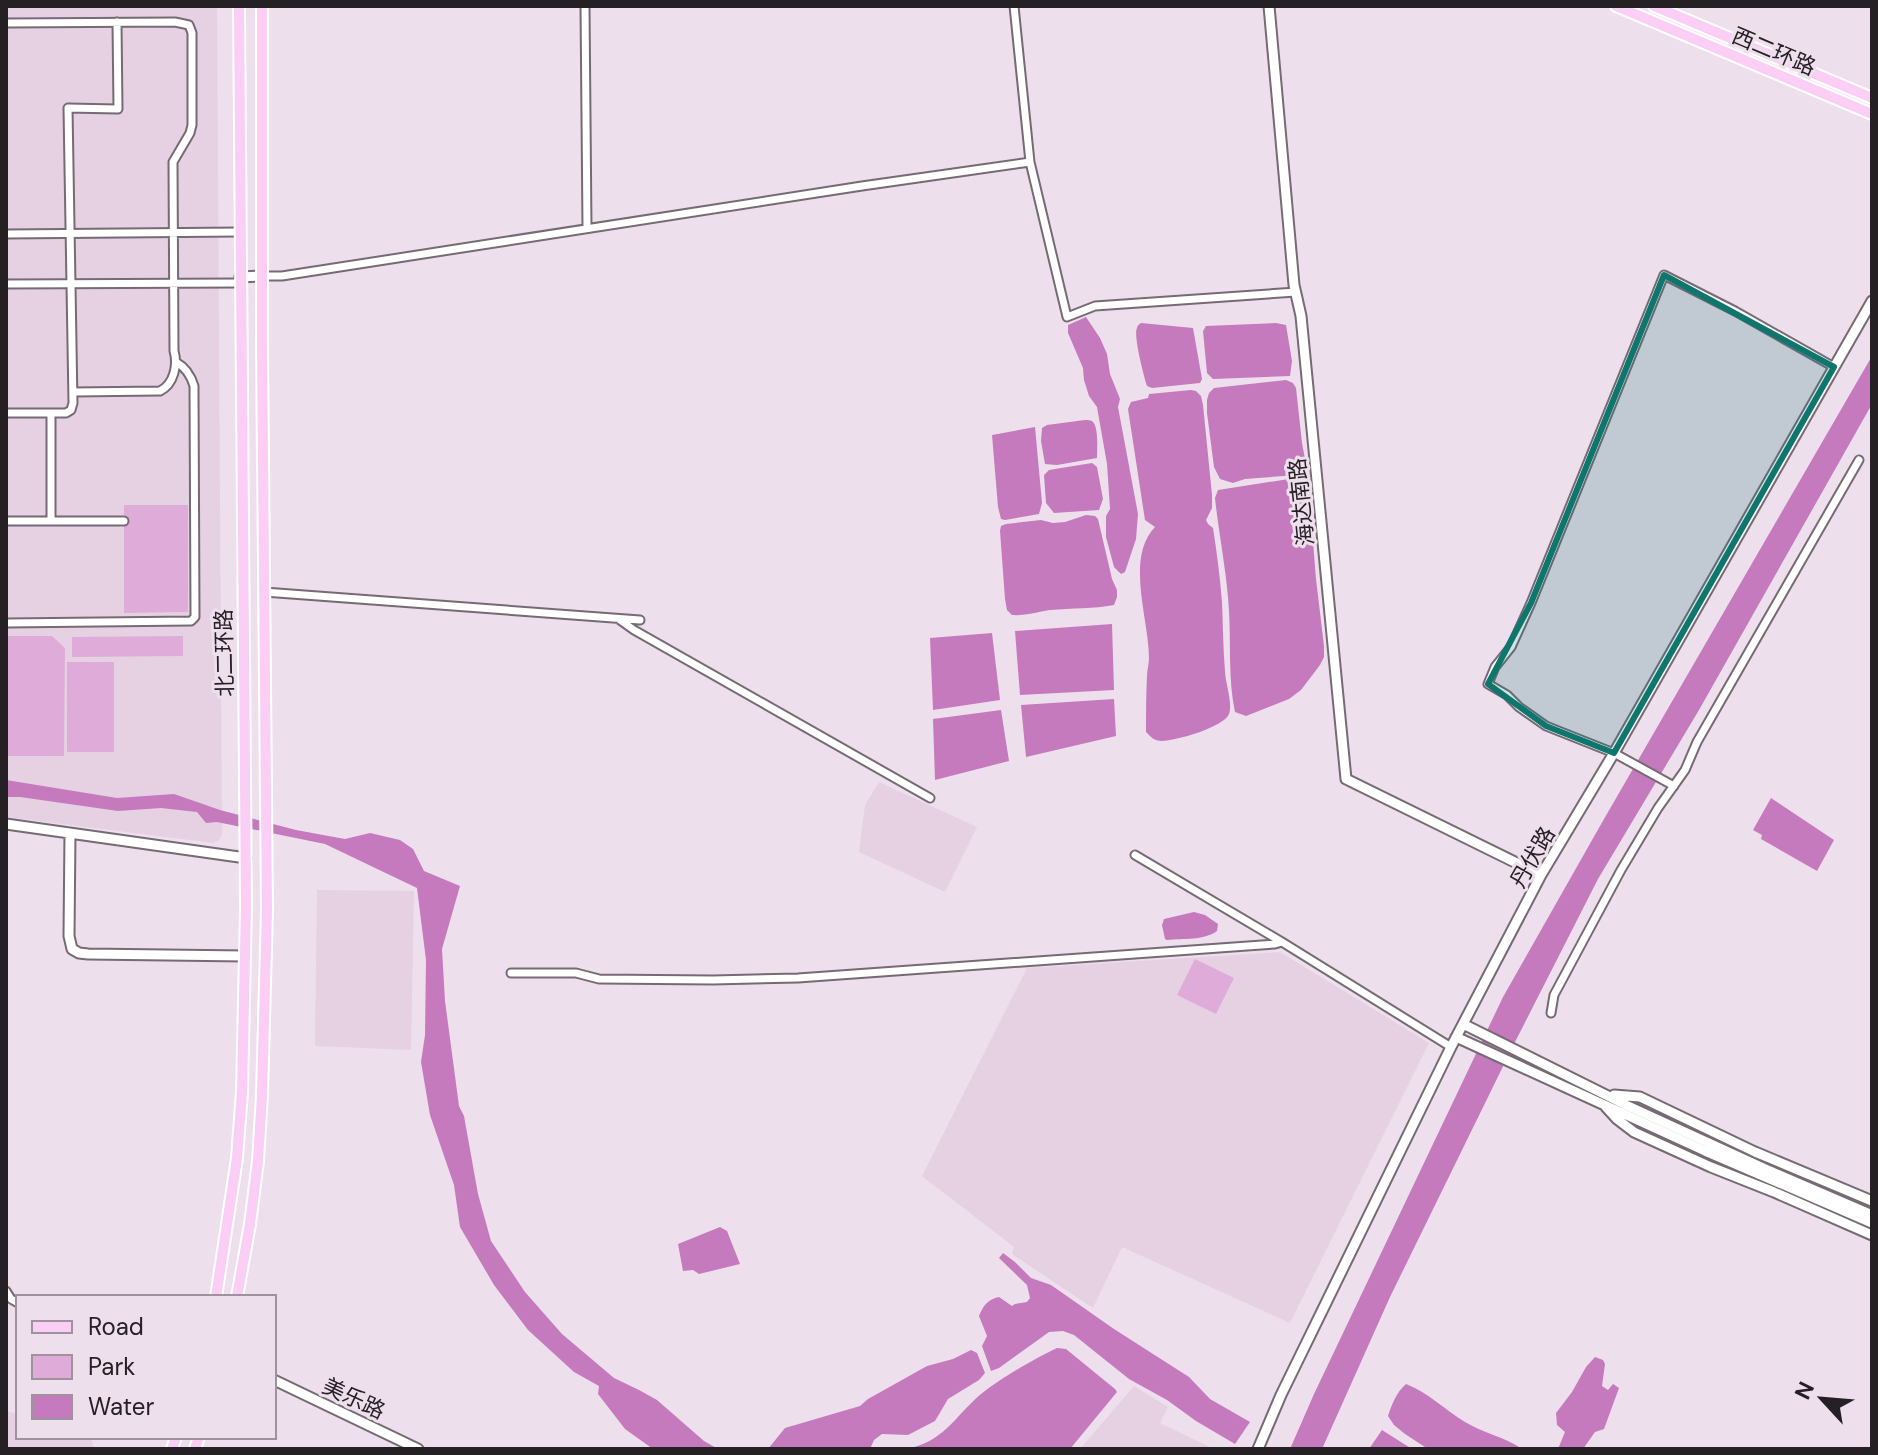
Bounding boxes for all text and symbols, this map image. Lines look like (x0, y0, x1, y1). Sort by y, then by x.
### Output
street label: 西二环路 (1728, 21, 1820, 82)
street label: 海达南路 (1282, 457, 1321, 547)
street label: 北二环路 (209, 609, 240, 697)
street label: 丹伏路 (1503, 821, 1561, 893)
legend (16, 1295, 276, 1439)
text: Road (88, 1311, 144, 1342)
text: Park (88, 1351, 135, 1382)
north arrow (1782, 1359, 1862, 1439)
street label: 美乐路 (318, 1371, 390, 1426)
text: N (1788, 1377, 1821, 1404)
text: Water (88, 1391, 154, 1422)

